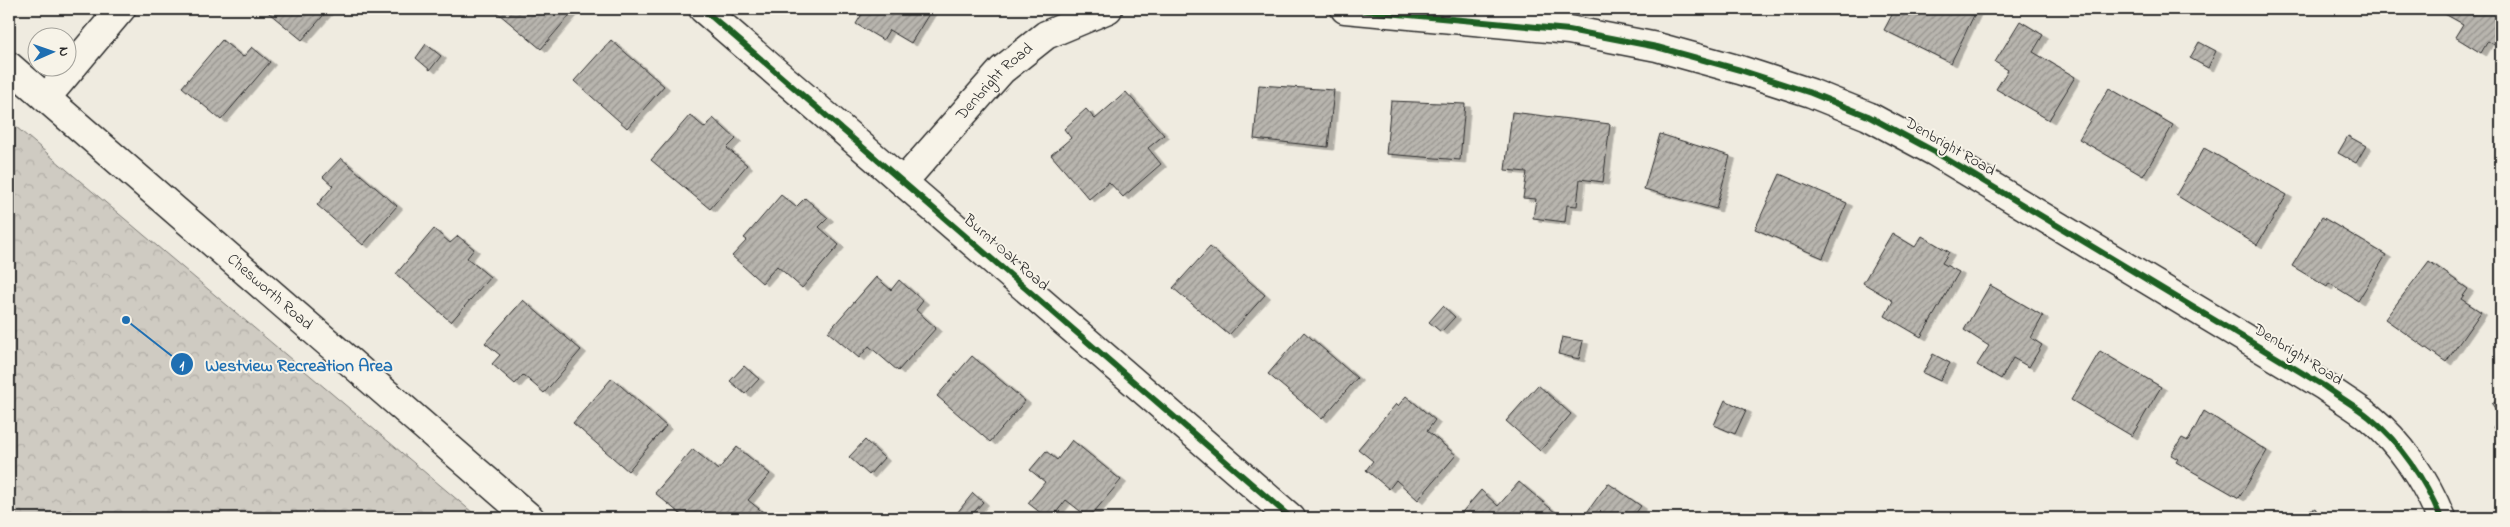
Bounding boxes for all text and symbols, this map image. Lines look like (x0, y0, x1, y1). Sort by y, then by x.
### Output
north arrow (28, 28, 78, 78)
street label: Denbright Road (950, 37, 1039, 127)
text: N (53, 47, 74, 57)
street label: Denbright Road (1899, 111, 2000, 183)
street label: Burnt Oak Road (957, 208, 1054, 297)
street label: Chesworth Road (221, 248, 318, 336)
street label: Denbright Road (2248, 317, 2347, 392)
callout: Westview Recreation Area (170, 348, 402, 381)
text: Westview Recreation Area (205, 354, 393, 380)
text: 1 (180, 355, 185, 377)

